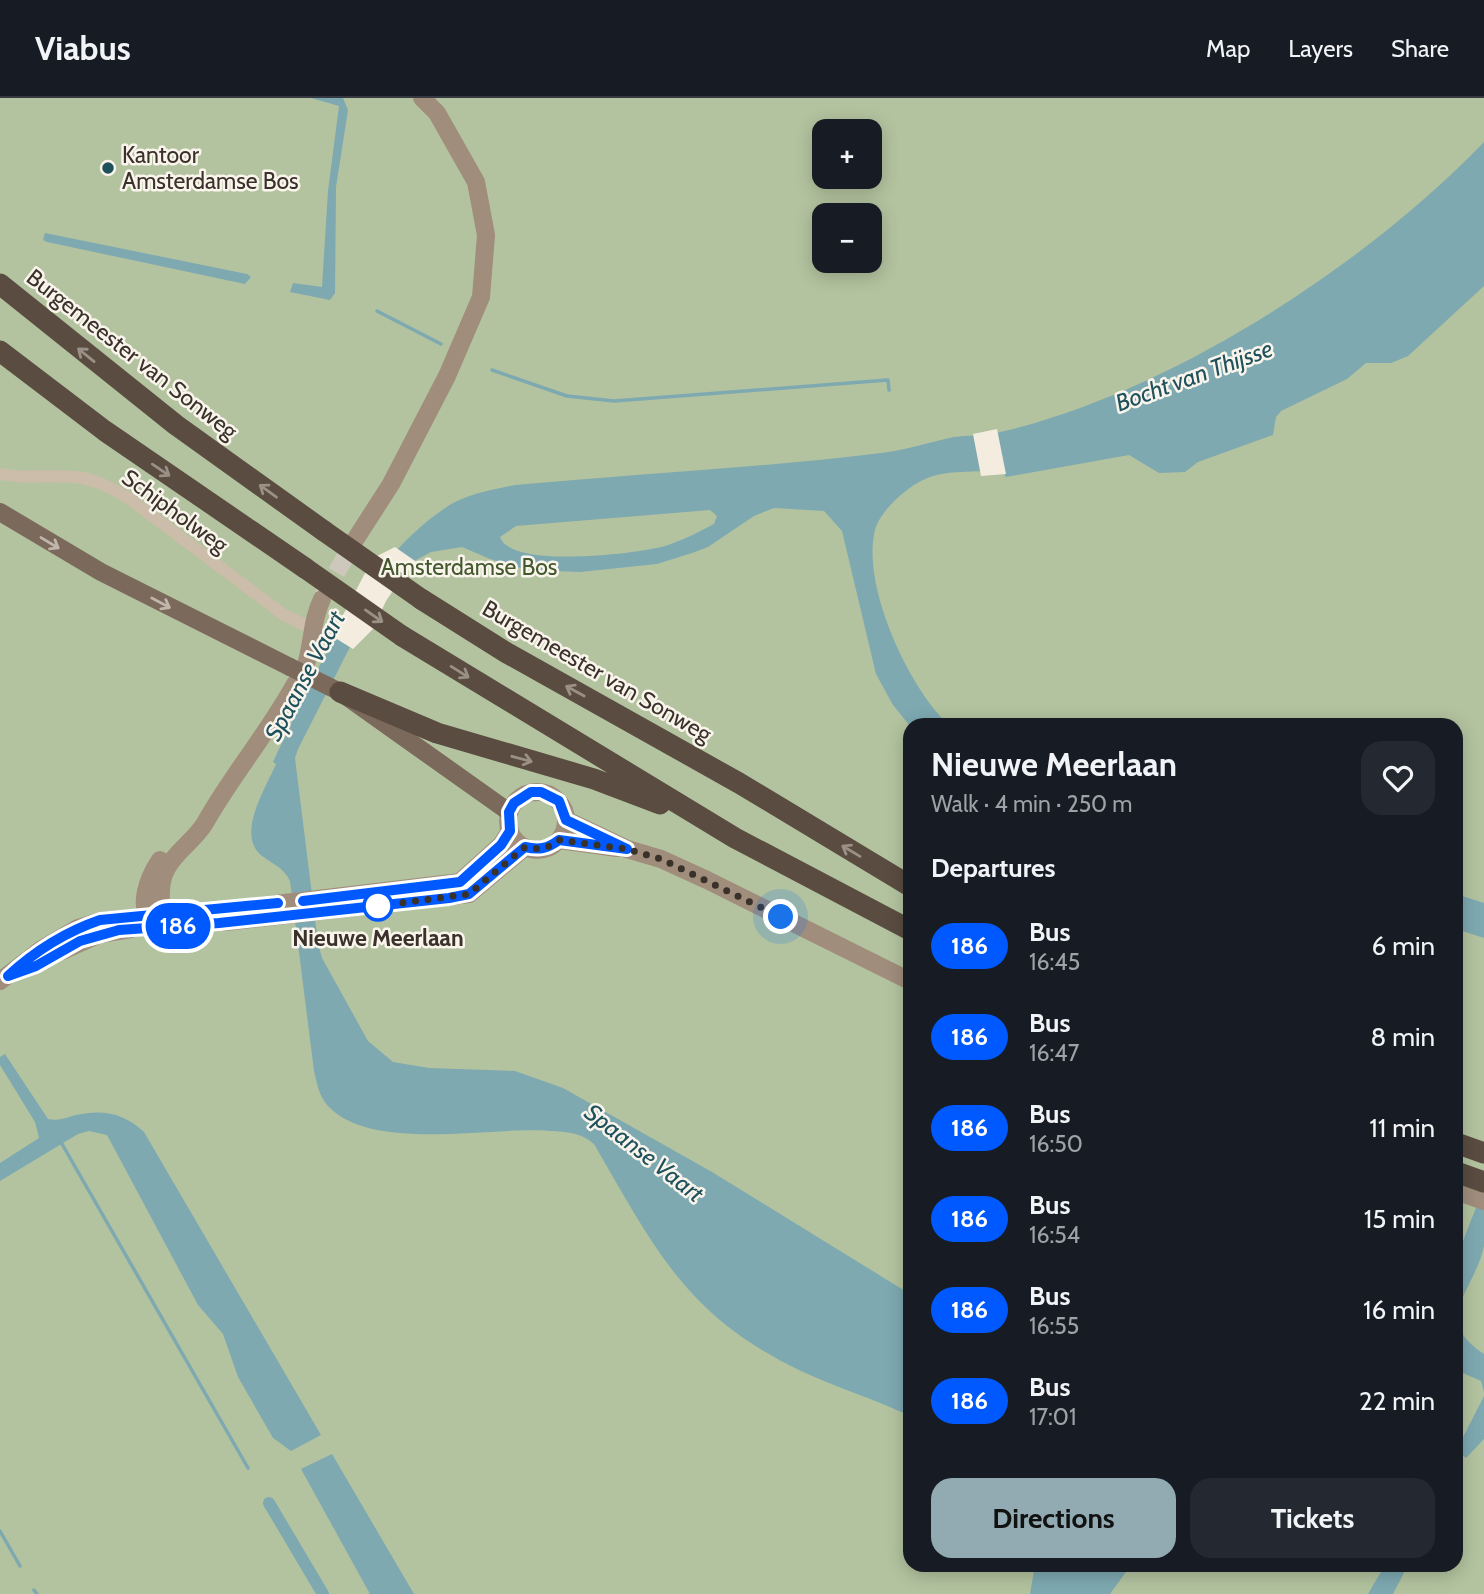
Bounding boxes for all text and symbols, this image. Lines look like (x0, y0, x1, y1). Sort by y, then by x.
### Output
text: Viabus (35, 28, 131, 68)
text: Map (1206, 34, 1250, 63)
text: Layers (1288, 34, 1353, 63)
text: Share (1391, 34, 1449, 63)
map controls (812, 119, 882, 273)
button: + (812, 119, 882, 189)
place label: Kantoor Amsterdamse Bos (122, 141, 299, 195)
marker: Kantoor Amsterdamse Bos (100, 160, 116, 176)
button: − (812, 203, 882, 273)
street label: Burgemeester van Sonweg (21, 263, 243, 445)
water label: Bocht van Thijsse (1111, 334, 1276, 417)
one-way arrow (77, 347, 95, 363)
street label: Schipholweg (117, 463, 234, 559)
one-way arrow (151, 463, 170, 477)
one-way arrow (259, 484, 278, 498)
one-way arrow (40, 535, 59, 550)
park label: Amsterdamse Bos (381, 553, 557, 581)
street label: Burgemeester van Sonweg (477, 594, 717, 748)
one-way arrow (150, 597, 171, 611)
water label: Spaanse Vaart (258, 605, 351, 746)
one-way arrow (364, 609, 383, 623)
one-way arrow (450, 666, 470, 680)
one-way arrow (565, 684, 586, 697)
button: heart (1361, 741, 1435, 815)
text: Nieuwe Meerlaan (931, 744, 1177, 784)
one-way arrow (511, 753, 533, 766)
text: Walk · 4 min · 250 m (931, 790, 1133, 818)
one-way arrow (842, 844, 862, 858)
text: Departures (931, 852, 1055, 884)
marker: Nieuwe Meerlaan (363, 891, 393, 921)
your location (763, 899, 798, 934)
line badge: 186 (138, 903, 218, 949)
text: 186 (160, 911, 196, 940)
text: Bus (1029, 916, 1070, 948)
place label: Nieuwe Meerlaan (292, 924, 464, 952)
text: 6 min (1372, 930, 1435, 962)
text: 186 (951, 931, 988, 960)
text: 16:45 (1029, 948, 1080, 976)
text: Bus (1029, 1007, 1070, 1039)
text: 8 min (1371, 1021, 1435, 1053)
text: 186 (951, 1022, 988, 1051)
text: 16:47 (1029, 1039, 1079, 1067)
water label: Spaanse Vaart (579, 1097, 710, 1208)
text: Bus (1029, 1098, 1070, 1130)
text: 11 min (1369, 1112, 1435, 1144)
text: 186 (951, 1113, 988, 1142)
text: 16:50 (1029, 1130, 1083, 1158)
text: Bus (1029, 1189, 1070, 1221)
text: 15 min (1364, 1203, 1435, 1235)
text: 186 (951, 1204, 988, 1233)
text: 16:54 (1029, 1221, 1080, 1249)
text: Bus (1029, 1280, 1070, 1312)
text: 16 min (1363, 1294, 1435, 1326)
text: 186 (951, 1295, 988, 1324)
text: 16:55 (1029, 1312, 1079, 1340)
text: Bus (1029, 1371, 1070, 1403)
text: 22 min (1359, 1385, 1435, 1417)
text: 186 (951, 1386, 988, 1415)
text: 17:01 (1029, 1403, 1076, 1431)
button: Directions (931, 1478, 1176, 1558)
button: Tickets (1190, 1478, 1435, 1558)

